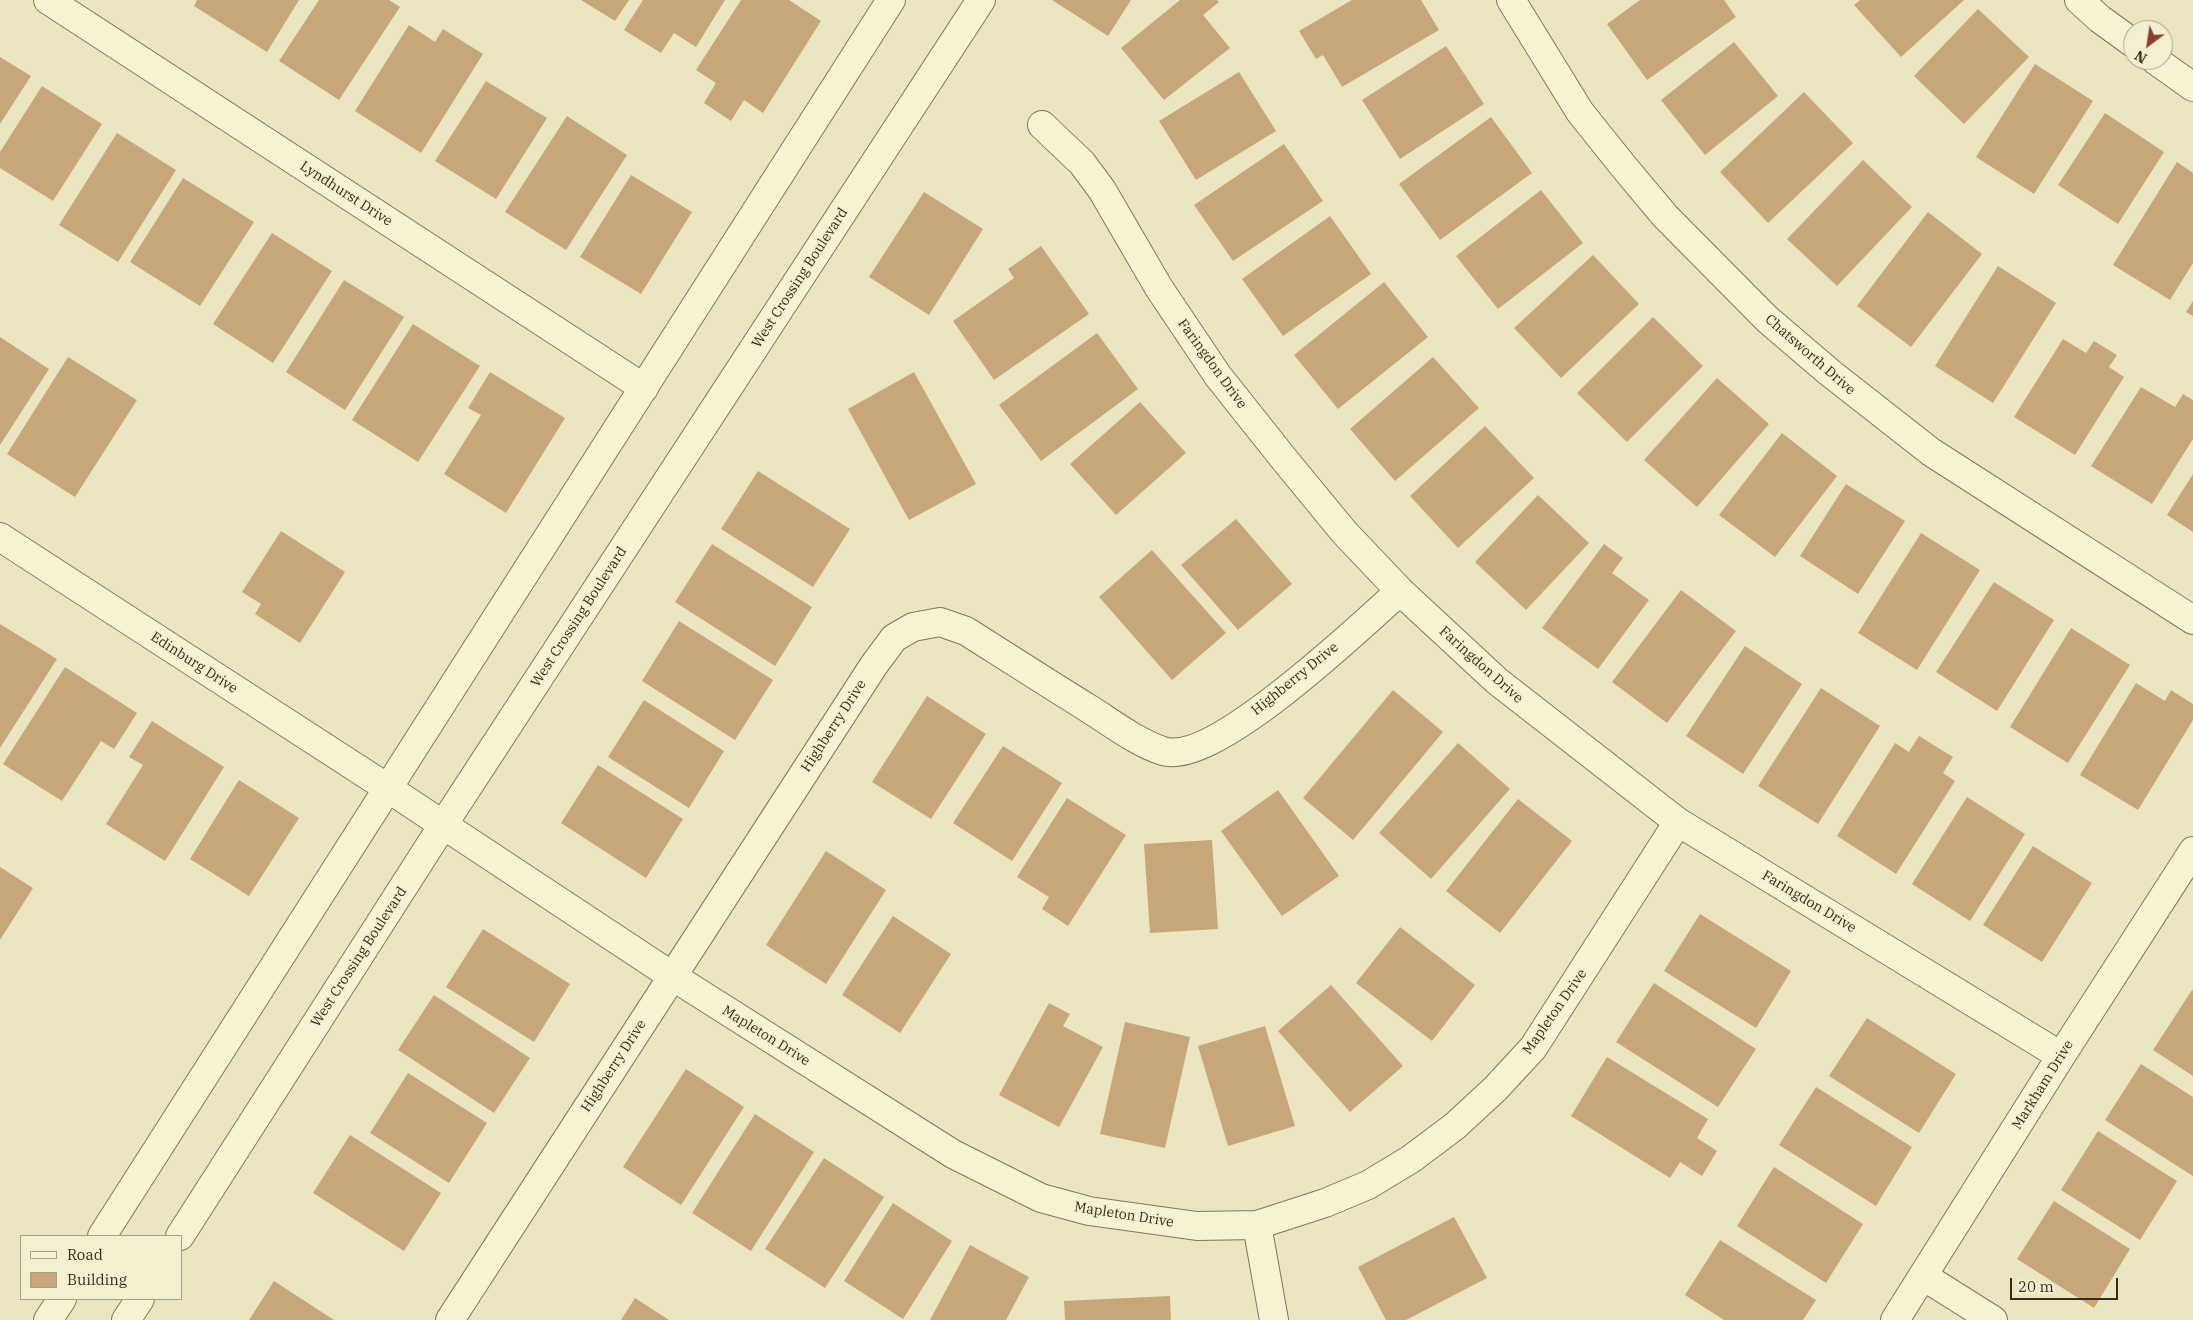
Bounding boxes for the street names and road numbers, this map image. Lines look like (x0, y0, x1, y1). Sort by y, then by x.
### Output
street label: Lyndhurst Drive (297, 158, 395, 230)
street label: West Crossing Boulevard (748, 205, 852, 351)
street label: Chatsworth Drive (1761, 311, 1859, 399)
street label: Faringdon Drive (1174, 316, 1250, 412)
street label: West Crossing Boulevard (527, 544, 631, 690)
street label: Faringdon Drive (1436, 623, 1526, 707)
street label: Edinburg Drive (147, 629, 241, 697)
street label: Highberry Drive (1248, 639, 1342, 719)
street label: Highberry Drive (798, 677, 870, 775)
street label: Faringdon Drive (1759, 867, 1859, 937)
street label: West Crossing Boulevard (307, 884, 411, 1030)
street label: Mapleton Drive (1519, 966, 1591, 1058)
street label: Mapleton Drive (719, 1002, 813, 1070)
street label: Highberry Drive (578, 1017, 650, 1115)
street label: Markham Drive (2009, 1037, 2077, 1133)
street label: Mapleton Drive (1073, 1199, 1175, 1231)

